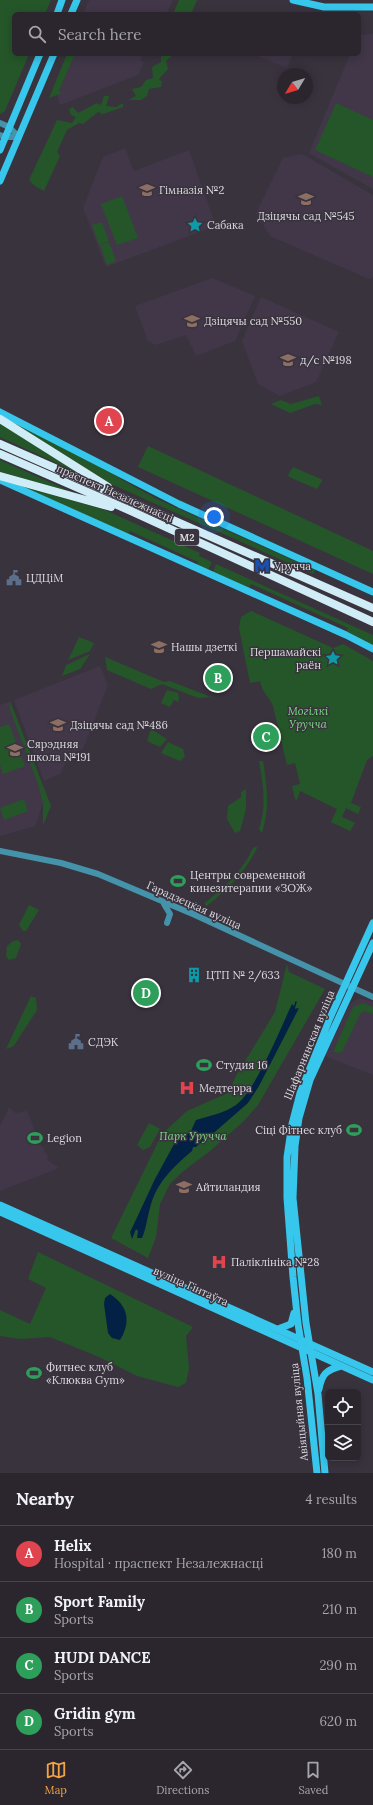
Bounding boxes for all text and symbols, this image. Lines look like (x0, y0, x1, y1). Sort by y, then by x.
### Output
search box (12, 12, 361, 56)
icon: search (26, 23, 48, 45)
text: Search here (58, 25, 141, 44)
north arrow (277, 68, 313, 104)
school or university icon: Гімназія №2 (138, 181, 156, 199)
place label: Гімназія №2 (159, 183, 225, 197)
school or university icon: Дзіцячы сад №545 (297, 190, 315, 208)
place label: Дзіцячы сад №545 (257, 209, 355, 223)
place icon: Сабака (186, 216, 204, 234)
place label: Сабака (207, 218, 244, 232)
school or university icon: Дзіцячы сад №550 (183, 312, 201, 330)
place label: Дзіцячы сад №550 (204, 314, 302, 328)
school or university icon: д/с №198 (279, 351, 297, 369)
place label: д/с №198 (300, 353, 352, 368)
pin: A (96, 406, 122, 436)
street label: праспект Незалежнасці (55, 461, 175, 525)
your location (204, 507, 224, 527)
road number: М2 (175, 529, 199, 545)
metro station icon: Уручча (253, 557, 271, 575)
place label: Уручча (273, 559, 311, 573)
public building icon: ЦДЦіМ (5, 569, 23, 587)
place label: ЦДЦіМ (26, 571, 63, 585)
school or university icon: Нашы дзеткі (150, 638, 168, 656)
place label: Нашы дзеткі (171, 640, 237, 654)
place label: Першамайскі раён (250, 645, 321, 672)
place icon: Першамайскі раён (324, 649, 342, 667)
pin: B (205, 663, 231, 693)
park label: Могілкі Уручча (288, 704, 329, 731)
school or university icon: Дзіцячы сад №486 (49, 716, 67, 734)
place label: Дзіцячы сад №486 (70, 718, 168, 732)
pin: C (253, 722, 279, 752)
place label: Сярэдняя школа №191 (27, 737, 91, 764)
school or university icon: Сярэдняя школа №191 (6, 741, 24, 759)
place label: Центры современной кинезитерапии «ЗОЖ» (190, 868, 313, 895)
sports icon: Центры современной кинезитерапии «ЗОЖ» (169, 872, 187, 890)
street label: Гарадзецкая вуліца (144, 878, 244, 932)
building icon: ЦТП № 2/633 (185, 966, 203, 984)
place label: ЦТП № 2/633 (206, 968, 280, 983)
pin: D (133, 978, 159, 1008)
street label: Шафарнянская вуліца (281, 988, 338, 1102)
public building icon: СДЭК (67, 1033, 85, 1051)
place label: СДЭК (88, 1035, 119, 1049)
sports icon: Студия 16 (195, 1056, 213, 1074)
place label: Студия 16 (216, 1058, 268, 1072)
hospital icon: Медтерра (178, 1079, 196, 1097)
place label: Медтерра (199, 1081, 252, 1095)
sports icon: Сіці Фітнес клуб (345, 1121, 363, 1139)
place label: Сіці Фітнес клуб (255, 1123, 342, 1137)
sports icon: Legion (26, 1129, 44, 1147)
park label: Парк Уручча (159, 1129, 228, 1143)
place label: Legion (47, 1131, 82, 1145)
school or university icon: Айтиландия (175, 1178, 193, 1196)
place label: Айтиландия (195, 1180, 261, 1194)
hospital icon: Паліклініка №28 (210, 1253, 228, 1271)
place label: Паліклініка №28 (231, 1255, 319, 1269)
street label: вуліца Гінтаўта (151, 1263, 231, 1309)
place label: Фитнес клуб «Клюква Gym» (46, 1360, 125, 1387)
street label: Авіяцыйная вуліца (287, 1362, 311, 1463)
sports icon: Фитнес клуб «Клюква Gym» (25, 1364, 43, 1382)
map controls (325, 1389, 361, 1461)
button: locate (325, 1389, 361, 1425)
button: layers (325, 1425, 361, 1461)
text: Nearby (16, 1488, 74, 1510)
text: 4 results (306, 1491, 357, 1508)
text: Helix (54, 1536, 92, 1555)
text: A (25, 1545, 33, 1562)
text: 180 m (322, 1545, 357, 1562)
text: Hospital · праспект Незалежнасці (54, 1555, 263, 1572)
text: Sport Family (54, 1592, 145, 1611)
text: B (25, 1601, 33, 1618)
text: 210 m (322, 1601, 357, 1618)
text: Sports (54, 1611, 93, 1628)
text: HUDI DANCE (54, 1648, 151, 1667)
text: C (25, 1657, 33, 1674)
text: 290 m (319, 1657, 357, 1674)
text: Sports (54, 1667, 93, 1684)
text: Gridin gym (54, 1704, 136, 1723)
text: D (24, 1713, 34, 1730)
text: 620 m (319, 1713, 357, 1730)
text: Sports (54, 1723, 93, 1740)
tab: Map (45, 1759, 67, 1797)
tab: Directions (156, 1759, 209, 1797)
tab: Saved (299, 1759, 328, 1797)

